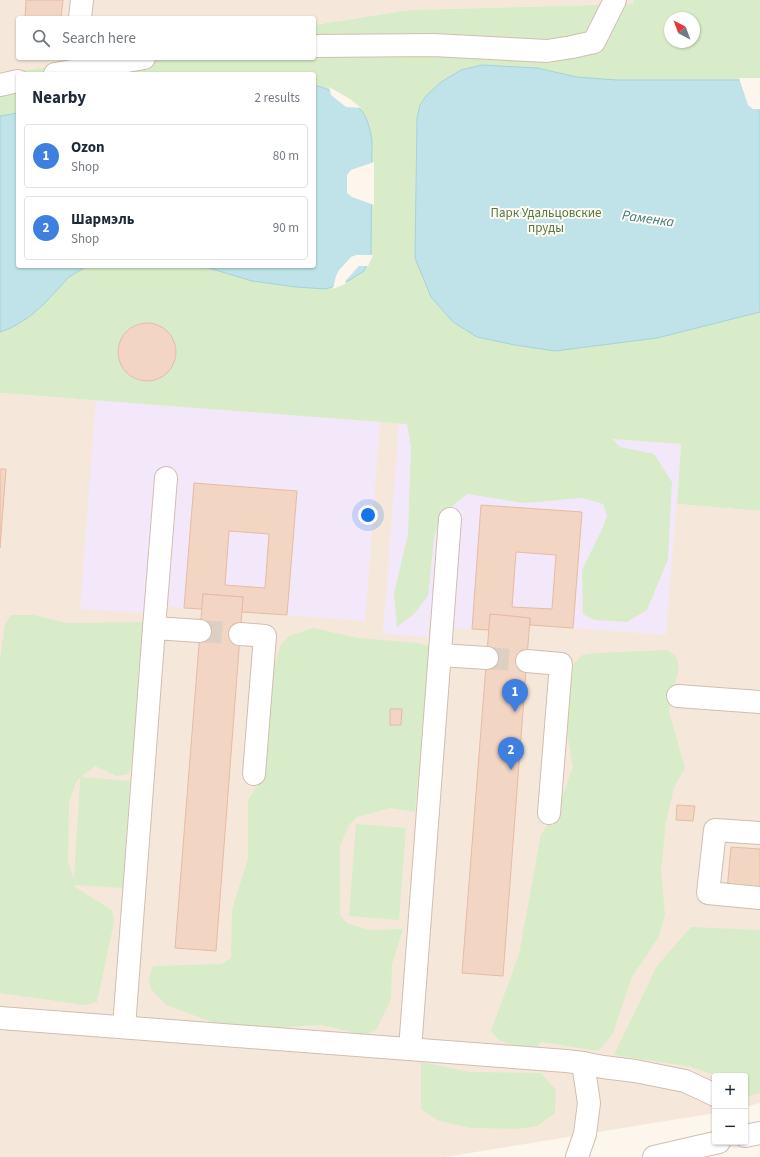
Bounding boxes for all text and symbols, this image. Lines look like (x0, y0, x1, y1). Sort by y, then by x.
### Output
north arrow (664, 12, 700, 48)
search box (16, 16, 316, 60)
icon: search (30, 27, 52, 49)
text: Search here (62, 28, 136, 49)
text: Nearby (32, 86, 86, 110)
text: 2 results (255, 89, 300, 107)
text: Ozon (71, 137, 105, 158)
text: 1 (43, 147, 49, 165)
text: 80 m (273, 147, 299, 165)
text: Shop (71, 158, 99, 176)
park label: Парк Удальцовские пруды (491, 204, 601, 237)
water label: Раменка (621, 205, 676, 233)
text: Шармэль (71, 209, 134, 230)
text: 2 (43, 219, 49, 237)
text: 90 m (273, 219, 299, 237)
text: Shop (71, 230, 99, 248)
your location (358, 505, 378, 525)
pin: 1 (502, 679, 528, 712)
pin: 2 (498, 737, 524, 770)
map controls (712, 1073, 748, 1145)
button: + (712, 1073, 748, 1109)
button: − (712, 1109, 748, 1145)

